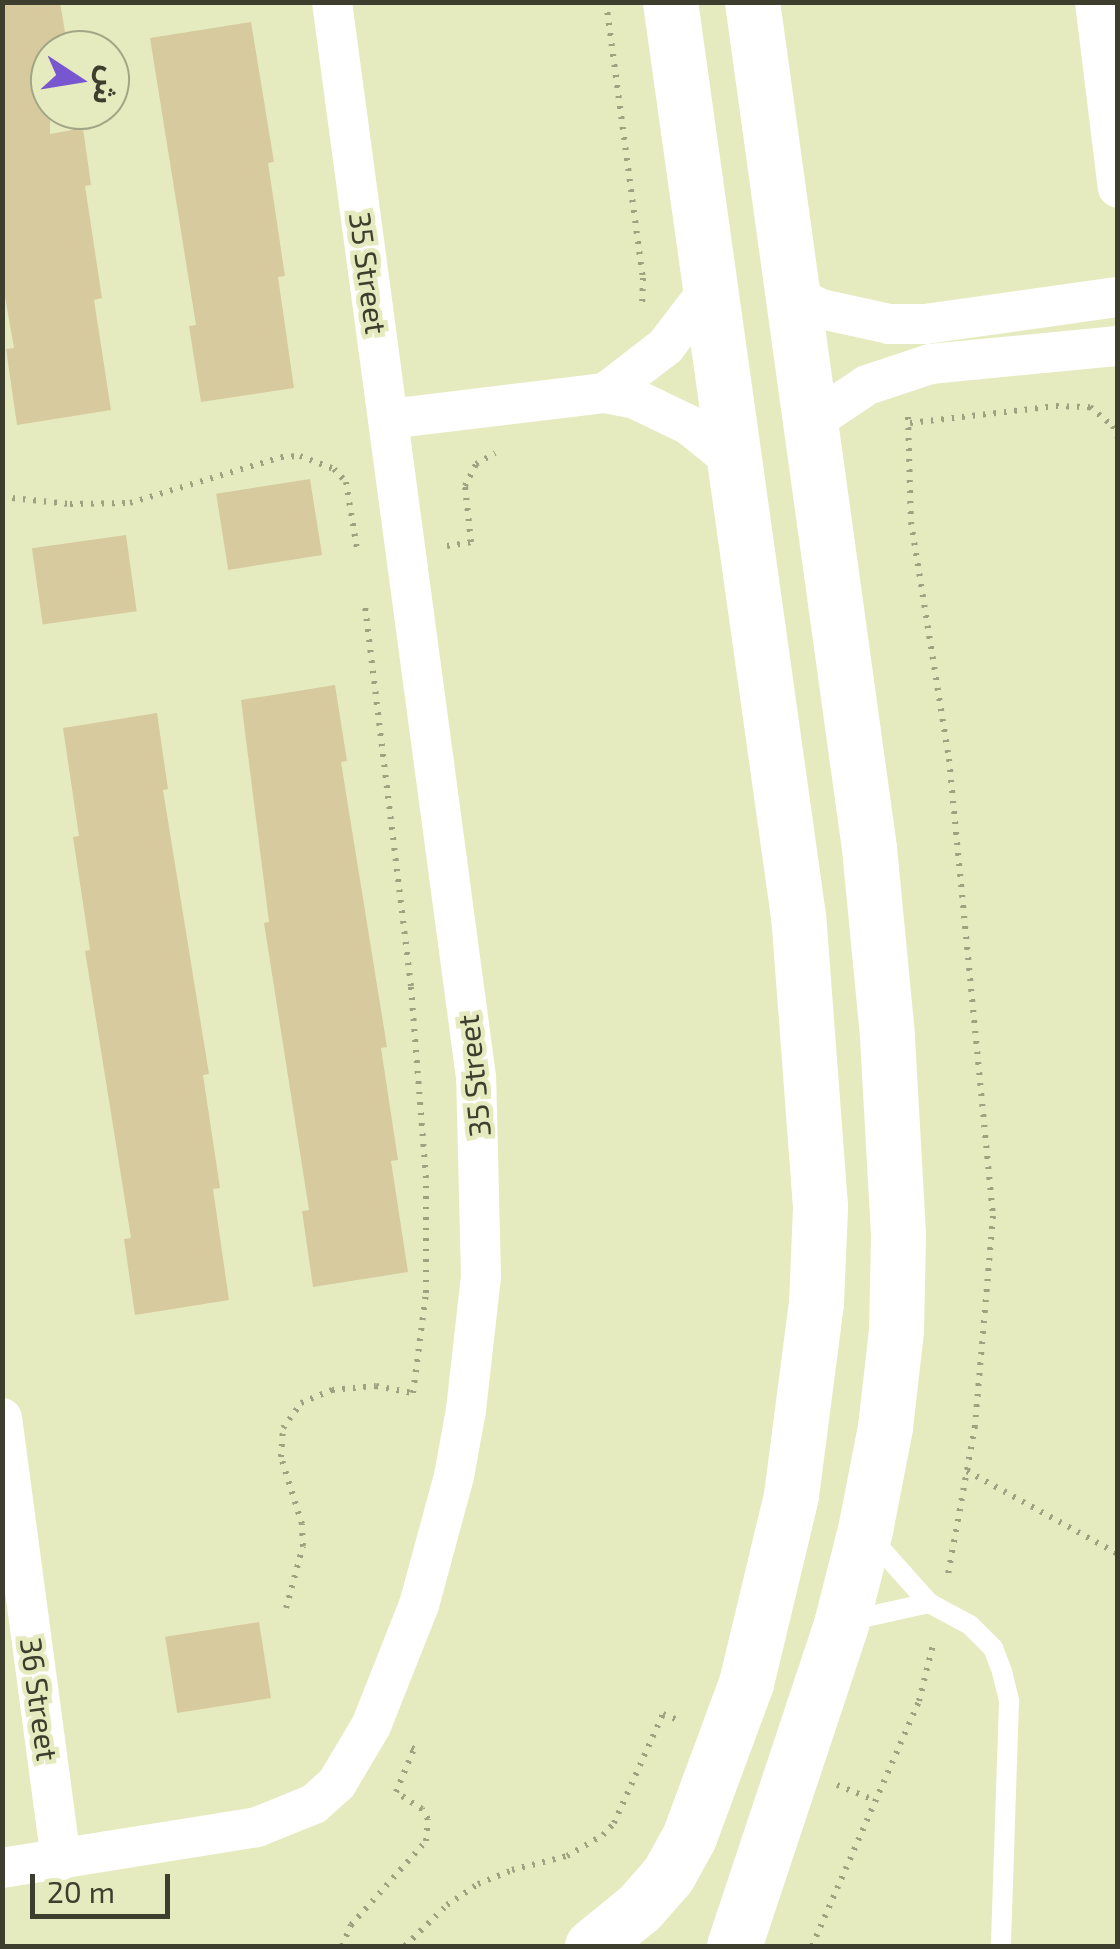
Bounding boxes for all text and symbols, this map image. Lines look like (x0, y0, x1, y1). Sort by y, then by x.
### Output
north arrow (30, 30, 130, 130)
text: ش (87, 64, 128, 108)
street label: 35 Street (343, 210, 395, 336)
street label: 35 Street (449, 1013, 497, 1139)
street label: 36 Street (14, 1635, 66, 1763)
scale bar (35, 1854, 175, 1916)
text: 20 m (47, 1873, 115, 1909)

